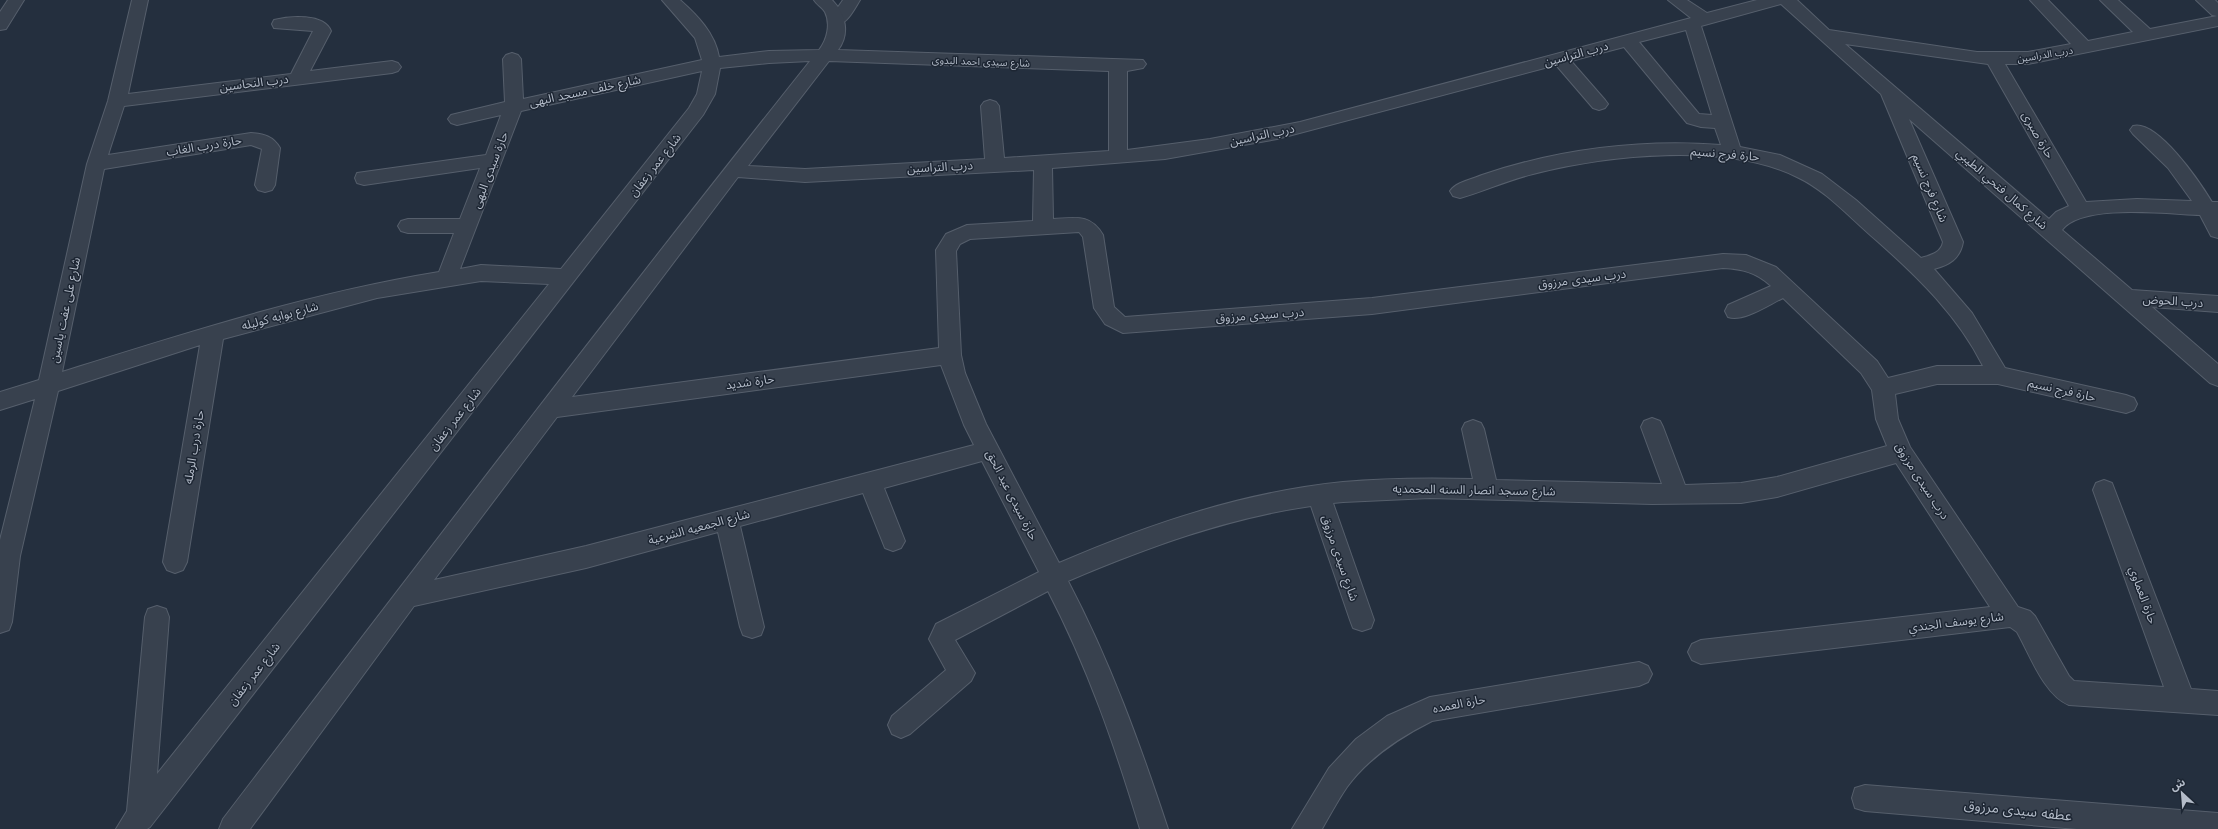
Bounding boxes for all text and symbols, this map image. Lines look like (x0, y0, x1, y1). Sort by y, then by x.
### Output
street label: درب التراسين (1542, 37, 1610, 71)
street label: درب الدراسين (2016, 43, 2074, 66)
street label: شارع سيدى احمد البدوى (932, 52, 1030, 71)
street label: درب النحاسين (218, 70, 290, 96)
street label: شارع خلف مسجد البهى (528, 70, 642, 112)
street label: حارة صبرى (2017, 108, 2059, 162)
street label: درب التراسين (1228, 119, 1296, 151)
street label: حارة سيدى البهى (467, 129, 513, 211)
street label: شارع عمر زعفان (624, 129, 686, 201)
street label: حارة درب الغاب (165, 131, 243, 161)
street label: حارة فرج نسيم (1690, 142, 1760, 166)
street label: شارع كمال فتحي الطيبي (1952, 144, 2052, 234)
street label: شارع فرج نسيم (1907, 151, 1953, 225)
street label: درب التراسين (907, 156, 974, 178)
street label: شارع على عفت ياسين (45, 256, 85, 364)
street label: درب سيدى مرزوق (1537, 265, 1627, 293)
street label: درب الحوض (2142, 290, 2204, 312)
street label: شارع بوابه كوليله (239, 297, 321, 335)
street label: درب سيدى مرزوق (1215, 303, 1305, 327)
street label: حارة شديد (725, 370, 775, 394)
street label: حارة فرج نسيم (2026, 373, 2098, 407)
street label: شارع عمر زعفان (424, 383, 486, 455)
street label: حارة درب الرمله (179, 409, 209, 485)
street label: درب سيدى مرزوق (1890, 439, 1954, 523)
street label: حارة سيدى عبد الحق (981, 447, 1043, 543)
street label: شارع مسجد انصار السنه المحمديه (1392, 480, 1556, 500)
street label: شارع الجمعيه الشرعية (646, 505, 752, 549)
street label: شارع سيدى مرزوق (1317, 512, 1363, 604)
street label: حارة العماوي (2124, 564, 2162, 627)
street label: شارع يوسف الجندي (1907, 607, 2005, 638)
street label: شارع عمر زعفان (223, 638, 285, 710)
street label: حارة العمده (1431, 690, 1487, 718)
north arrow (2162, 773, 2202, 813)
text: ش (2167, 774, 2188, 795)
street label: عطفه سيدى مرزوق (1963, 794, 2073, 826)

